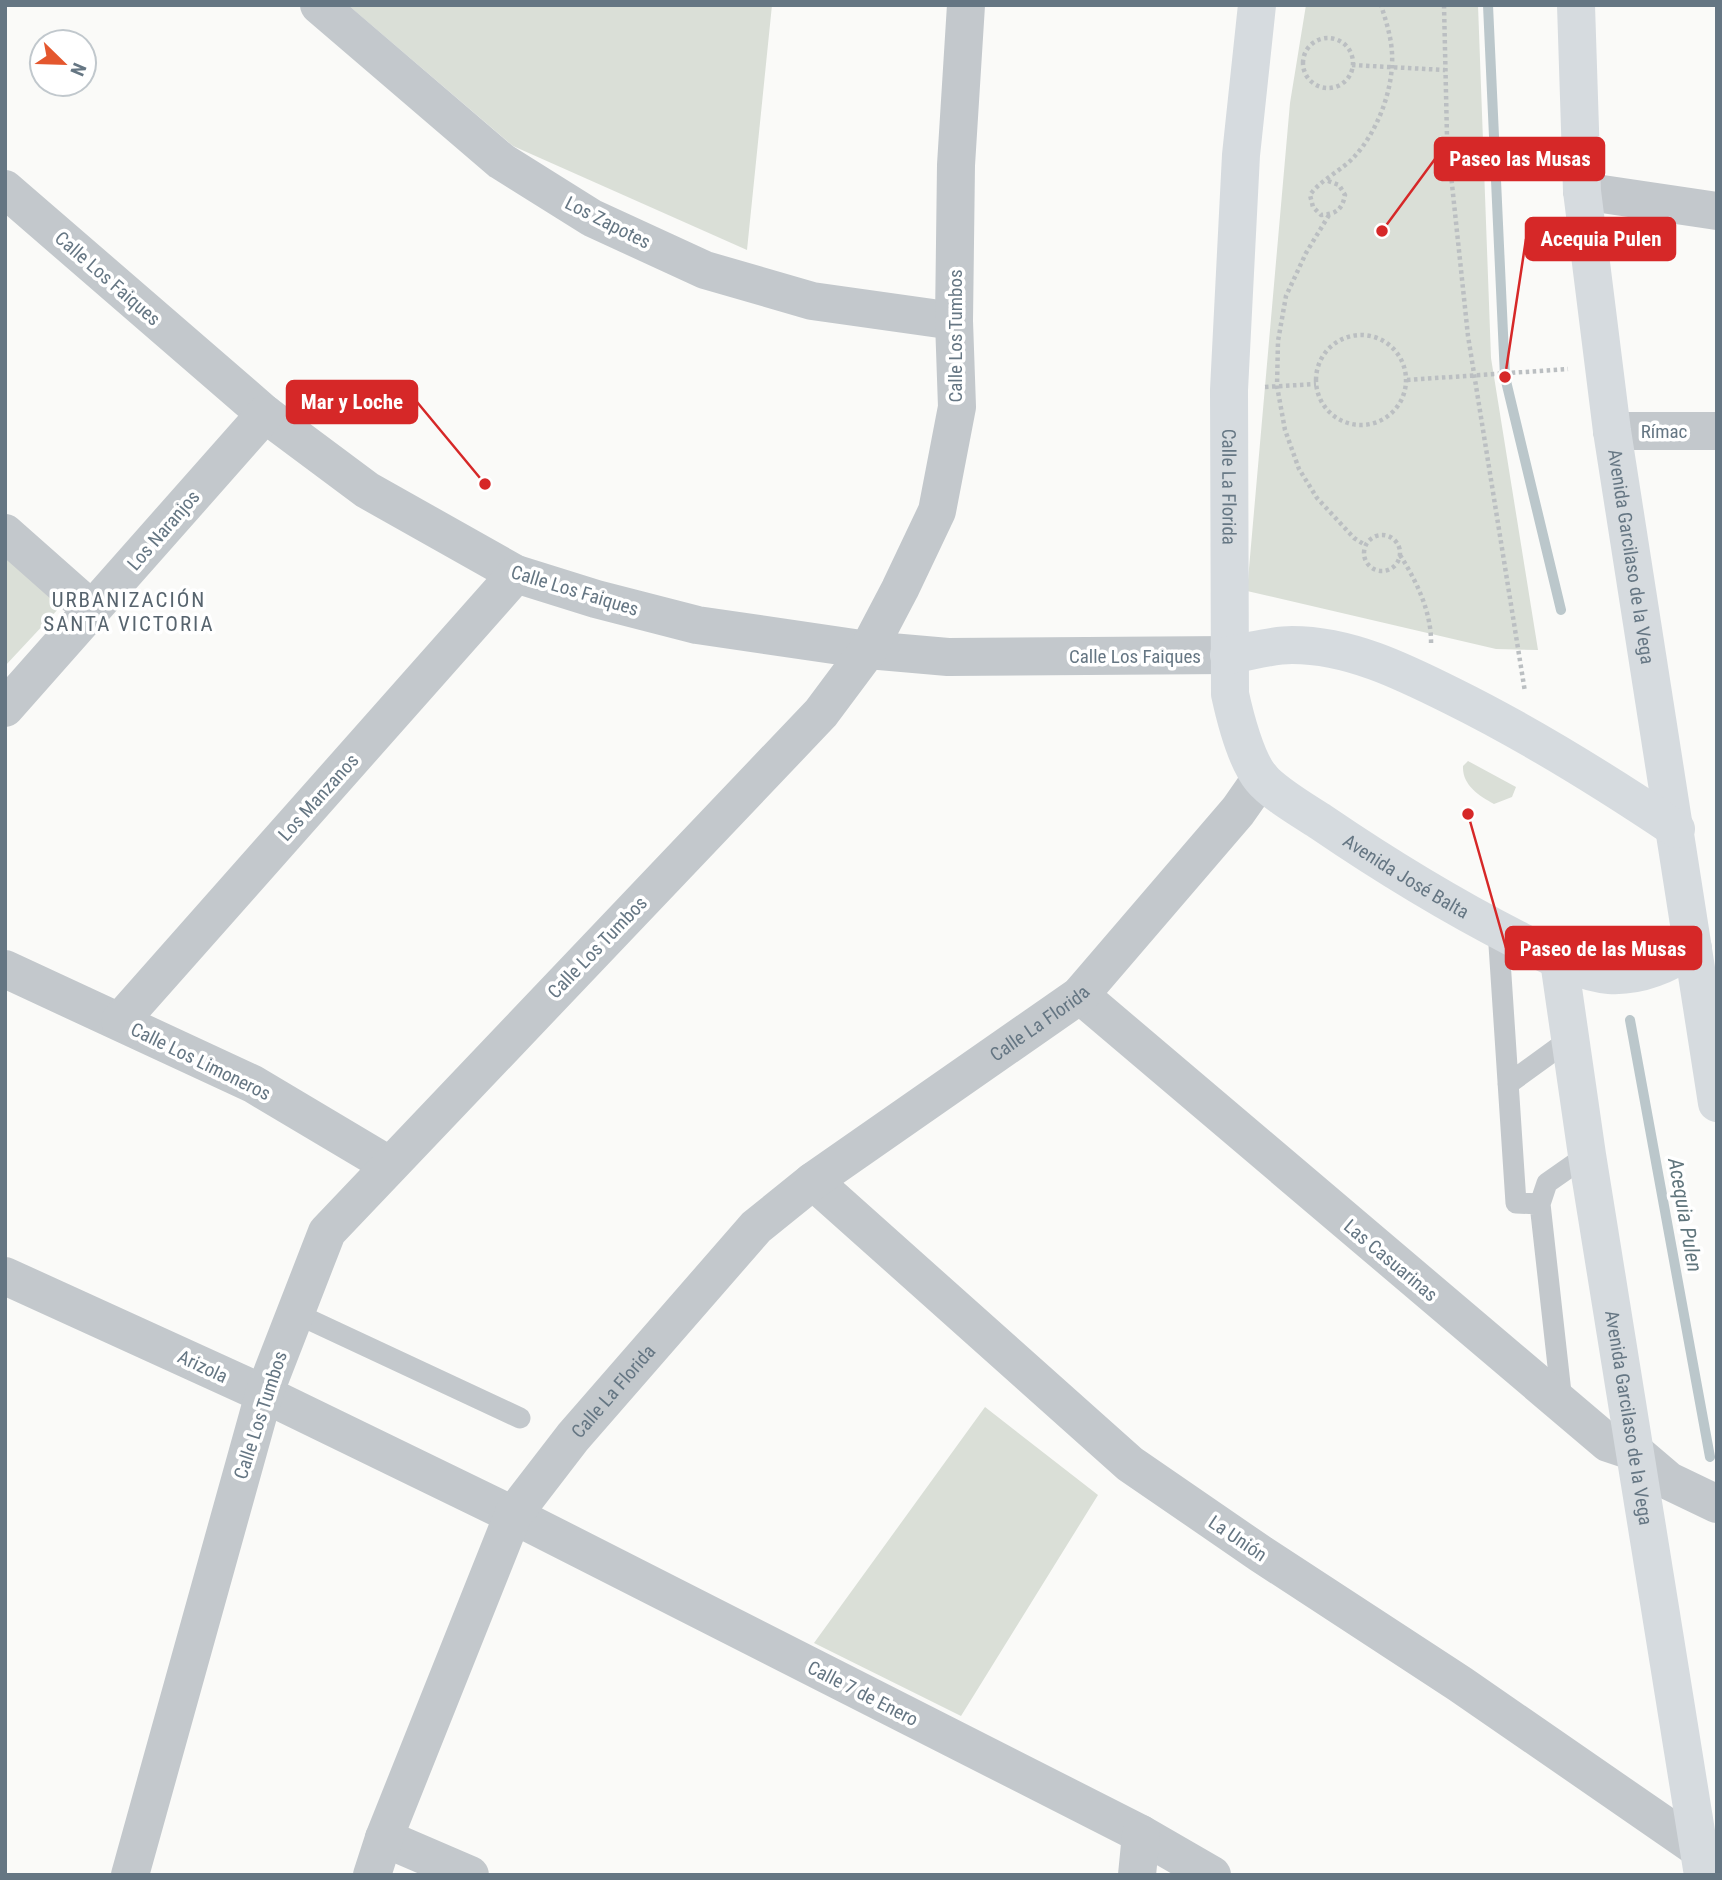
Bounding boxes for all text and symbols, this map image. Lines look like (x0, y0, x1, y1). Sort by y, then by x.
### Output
north arrow (28, 28, 98, 98)
text: N (65, 60, 91, 79)
callout: Paseo las Musas (1435, 138, 1604, 180)
text: Paseo las Musas (1449, 147, 1591, 171)
street label: Los Zapotes (561, 191, 654, 254)
callout: Acequia Pulen (1526, 218, 1675, 260)
street label: Calle Los Faiques (50, 226, 165, 330)
text: Acequia Pulen (1541, 227, 1661, 251)
street label: Calle Los Tumbos (944, 269, 967, 403)
callout: Mar y Loche (287, 381, 417, 423)
text: Mar y Loche (301, 390, 403, 414)
street label: Rímac (1641, 420, 1688, 443)
street label: Calle La Florida (1217, 429, 1241, 545)
street label: Avenida Garcilaso de la Vega (1603, 447, 1659, 666)
street label: Los Naranjos (122, 486, 204, 575)
street label: Calle Los Faiques (508, 560, 641, 621)
district label: URBANIZACIÓN SANTA VICTORIA (43, 588, 215, 636)
street label: Calle Los Faiques (1069, 645, 1201, 668)
street label: Los Manzanos (273, 749, 363, 846)
street label: Avenida José Balta (1339, 829, 1473, 924)
street label: Calle Los Tumbos (543, 891, 652, 1003)
callout: Paseo de las Musas (1506, 927, 1701, 969)
text: Paseo de las Musas (1520, 937, 1686, 961)
street label: Calle La Florida (986, 981, 1095, 1066)
street label: Calle Los Limoneros (127, 1018, 274, 1105)
water label: Acequia Pulen (1663, 1155, 1707, 1274)
street label: Las Casuarinas (1339, 1215, 1442, 1306)
street label: Avenida Garcilaso de la Vega (1600, 1309, 1657, 1527)
street label: Calle La Florida (567, 1340, 660, 1443)
street label: Arizola (174, 1345, 231, 1388)
street label: Calle Los Tumbos (229, 1348, 292, 1482)
street label: La Unión (1204, 1511, 1271, 1566)
street label: Calle 7 de Enero (804, 1656, 922, 1731)

